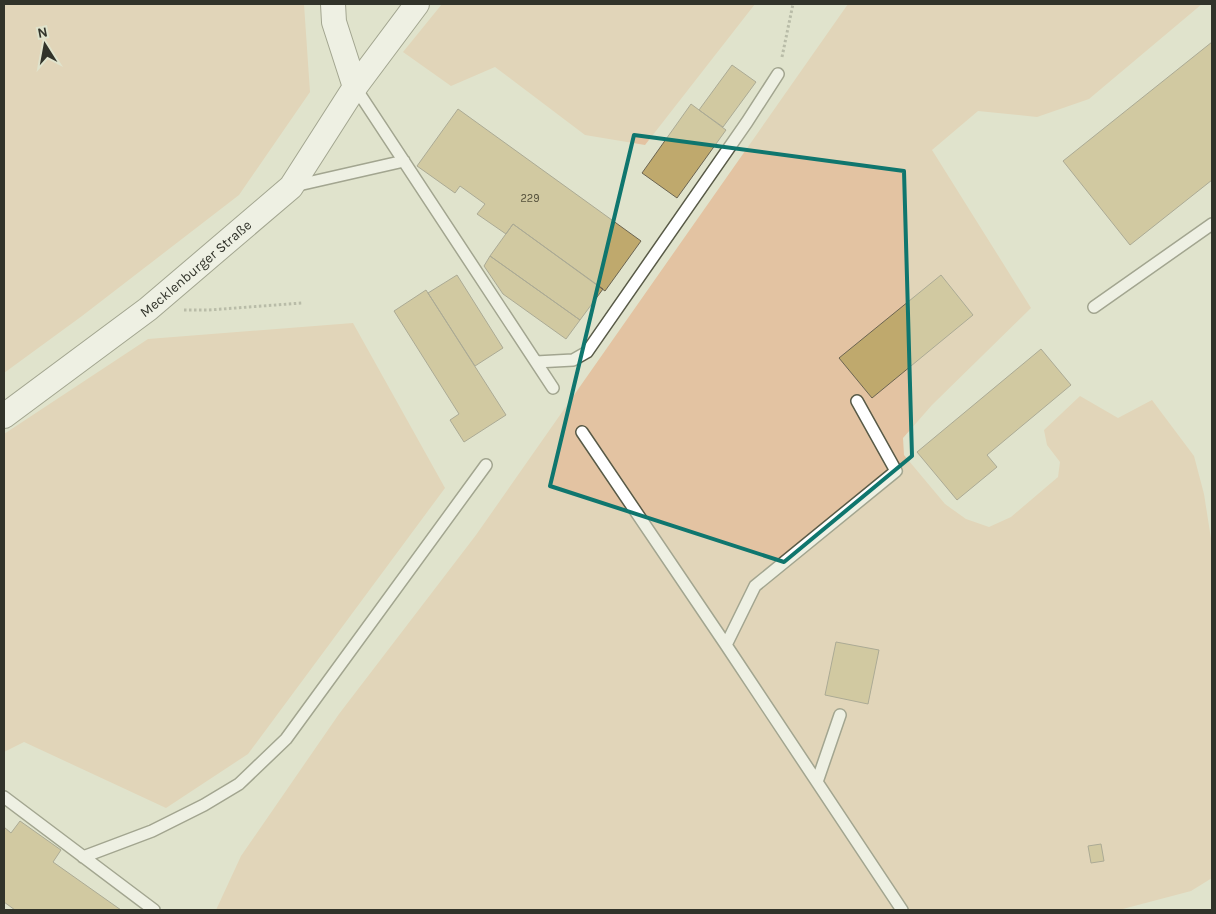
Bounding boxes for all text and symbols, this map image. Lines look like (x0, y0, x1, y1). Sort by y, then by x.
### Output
north arrow (20, 20, 70, 70)
text: N (36, 23, 49, 42)
house number: 229 (520, 192, 540, 205)
street label: Mecklenburger Straße (137, 216, 255, 321)

